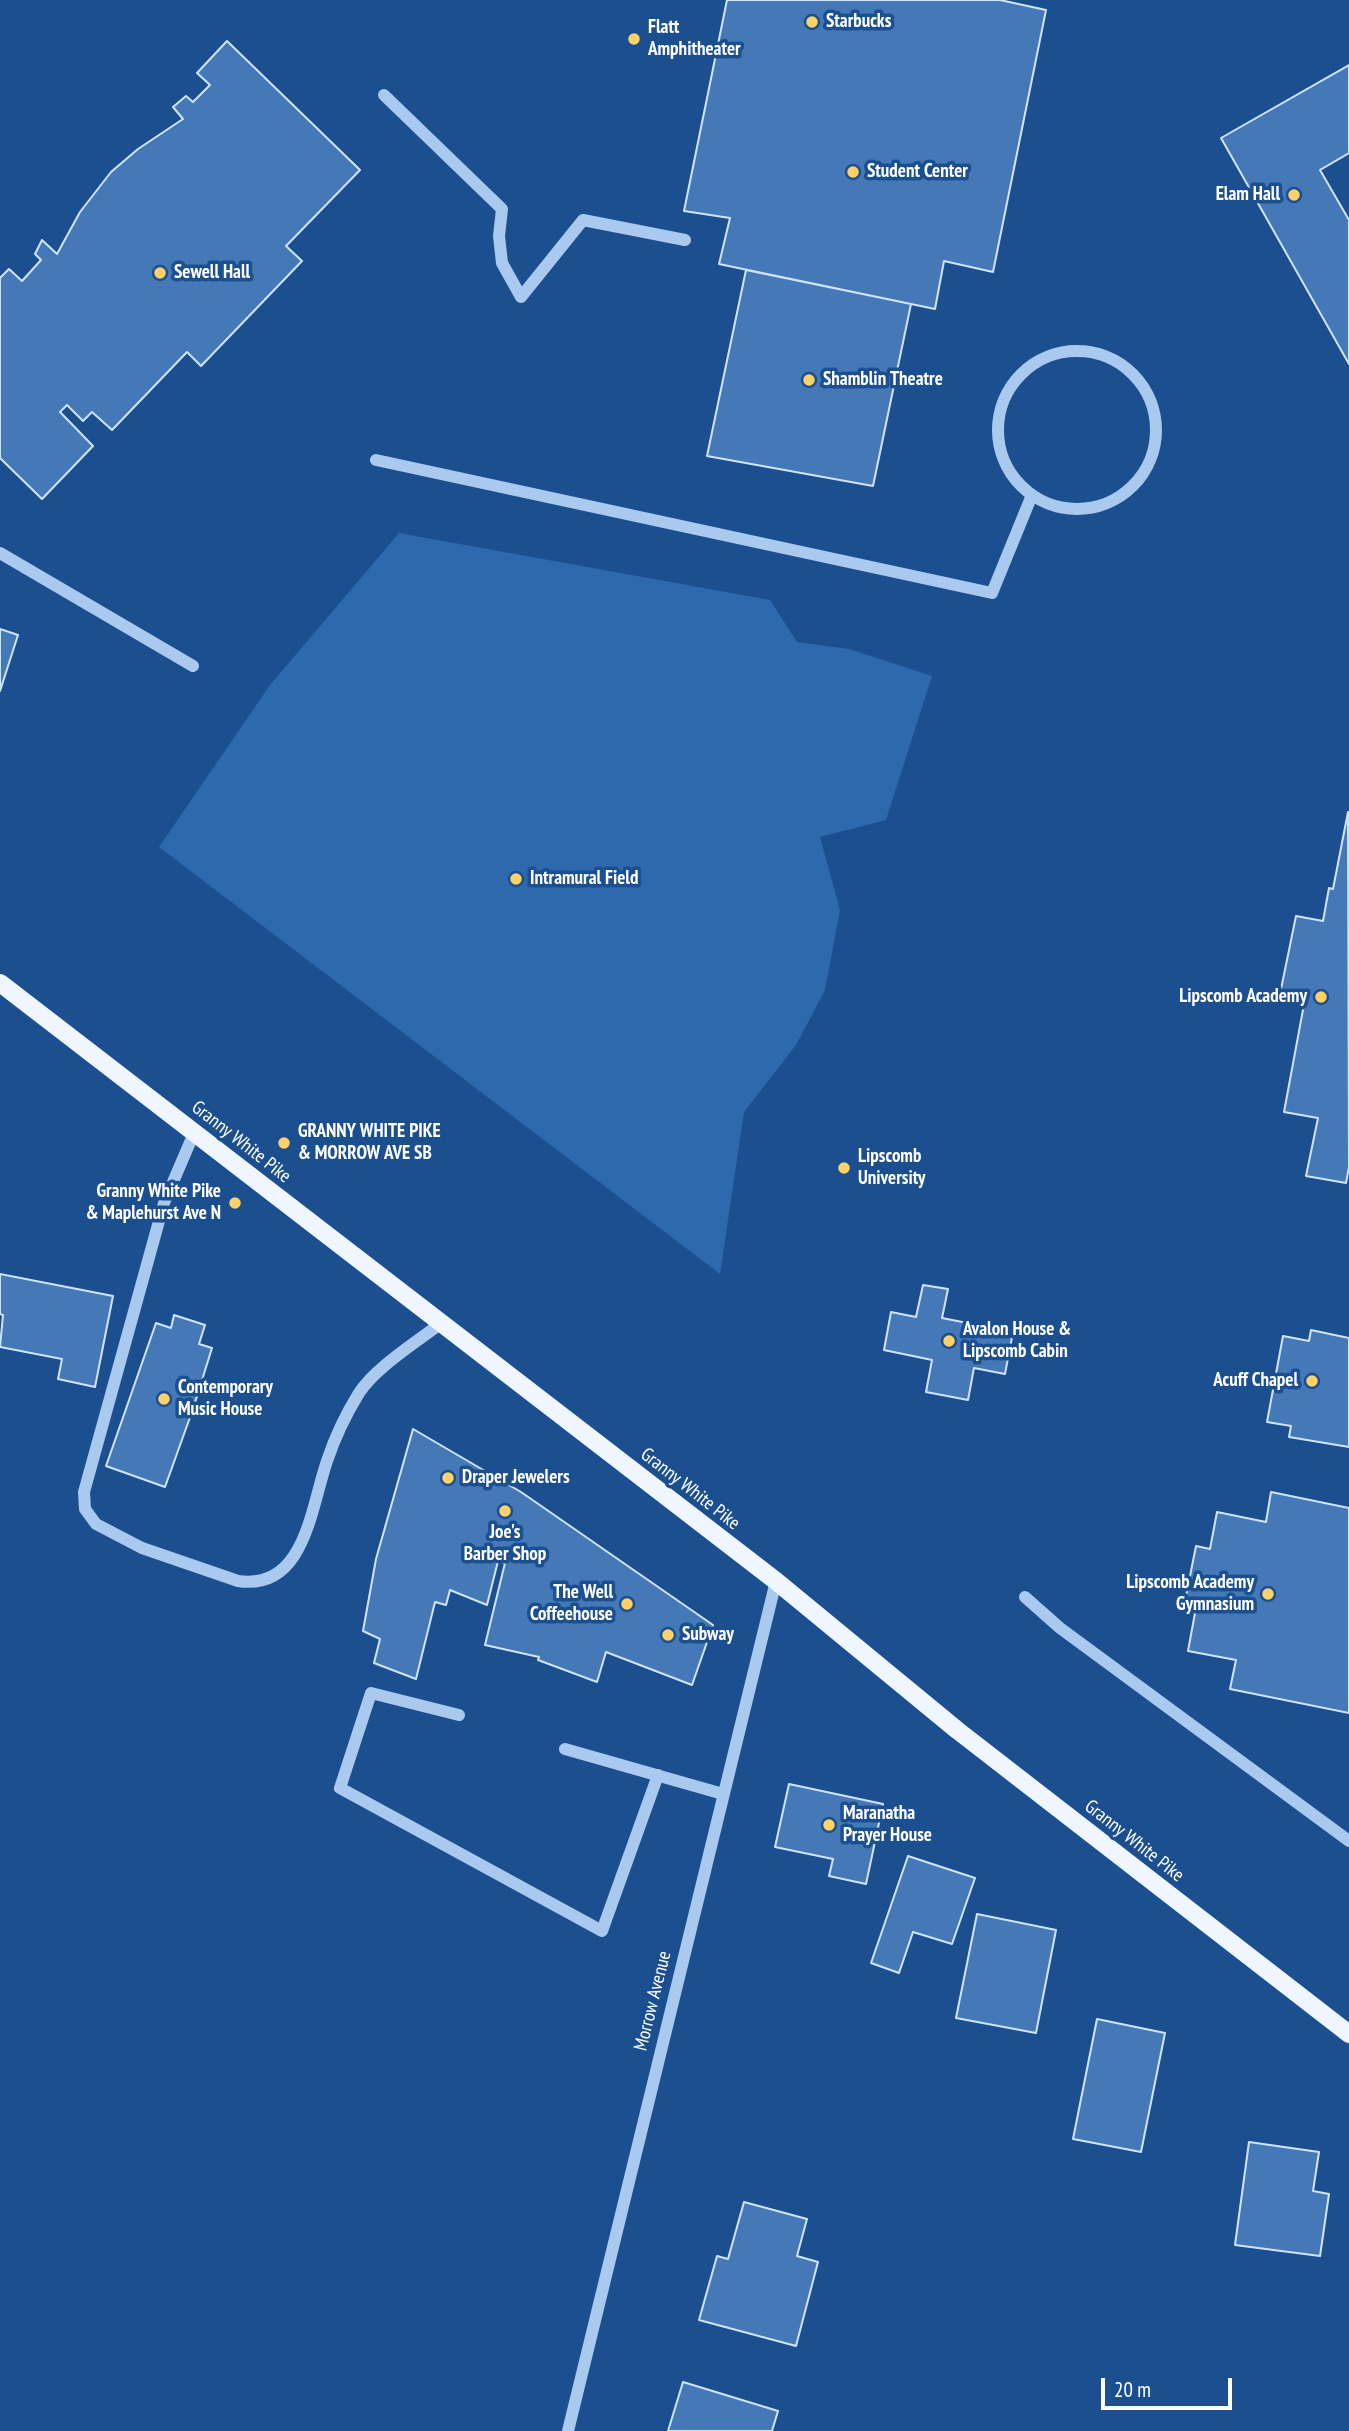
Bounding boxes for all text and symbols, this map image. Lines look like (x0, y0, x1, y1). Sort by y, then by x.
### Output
place label: Starbucks (826, 11, 891, 33)
marker: Starbucks (804, 14, 820, 30)
place label: Flatt Amphitheater (648, 17, 741, 61)
marker: Flatt Amphitheater (626, 31, 642, 47)
place label: Student Center (867, 161, 968, 183)
marker: Student Center (845, 164, 861, 180)
place label: Elam Hall (1216, 184, 1280, 206)
marker: Elam Hall (1286, 187, 1302, 203)
place label: Sewell Hall (174, 262, 250, 284)
marker: Sewell Hall (152, 265, 168, 281)
place label: Shamblin Theatre (823, 369, 943, 391)
marker: Shamblin Theatre (801, 372, 817, 388)
place label: Intramural Field (530, 868, 638, 890)
marker: Intramural Field (508, 871, 524, 887)
place label: Lipscomb Academy (1179, 986, 1307, 1008)
marker: Lipscomb Academy (1313, 989, 1329, 1005)
street label: Granny White Pike (187, 1096, 295, 1188)
place label: GRANNY WHITE PIKE & MORROW AVE SB (298, 1121, 441, 1165)
marker: GRANNY WHITE PIKE & MORROW AVE SB (276, 1135, 292, 1151)
place label: Lipscomb University (858, 1146, 925, 1190)
marker: Lipscomb University (836, 1160, 852, 1176)
place label: Granny White Pike & Maplehurst Ave N (86, 1181, 221, 1225)
marker: Granny White Pike & Maplehurst Ave N (227, 1195, 243, 1211)
place label: Avalon House & Lipscomb Cabin (963, 1319, 1071, 1363)
marker: Avalon House & Lipscomb Cabin (941, 1333, 957, 1349)
place label: Acuff Chapel (1213, 1370, 1298, 1392)
marker: Acuff Chapel (1304, 1373, 1320, 1389)
place label: Contemporary Music House (178, 1377, 273, 1421)
marker: Contemporary Music House (156, 1391, 172, 1407)
street label: Granny White Pike (636, 1443, 744, 1535)
place label: Draper Jewelers (462, 1467, 570, 1489)
marker: Draper Jewelers (440, 1470, 456, 1486)
marker: Joe's Barber Shop (497, 1503, 513, 1519)
place label: Joe's Barber Shop (464, 1522, 546, 1566)
place label: Lipscomb Academy Gymnasium (1126, 1572, 1254, 1616)
place label: The Well Coffeehouse (530, 1582, 613, 1626)
marker: Lipscomb Academy Gymnasium (1260, 1586, 1276, 1602)
marker: The Well Coffeehouse (619, 1596, 635, 1612)
place label: Subway (682, 1624, 734, 1646)
marker: Subway (660, 1627, 676, 1643)
street label: Granny White Pike (1080, 1795, 1188, 1887)
place label: Maranatha Prayer House (843, 1803, 932, 1847)
marker: Maranatha Prayer House (821, 1817, 837, 1833)
street label: Morrow Avenue (630, 1949, 676, 2053)
scale bar (1104, 2364, 1235, 2408)
text: 20 m (1114, 2376, 1151, 2403)

